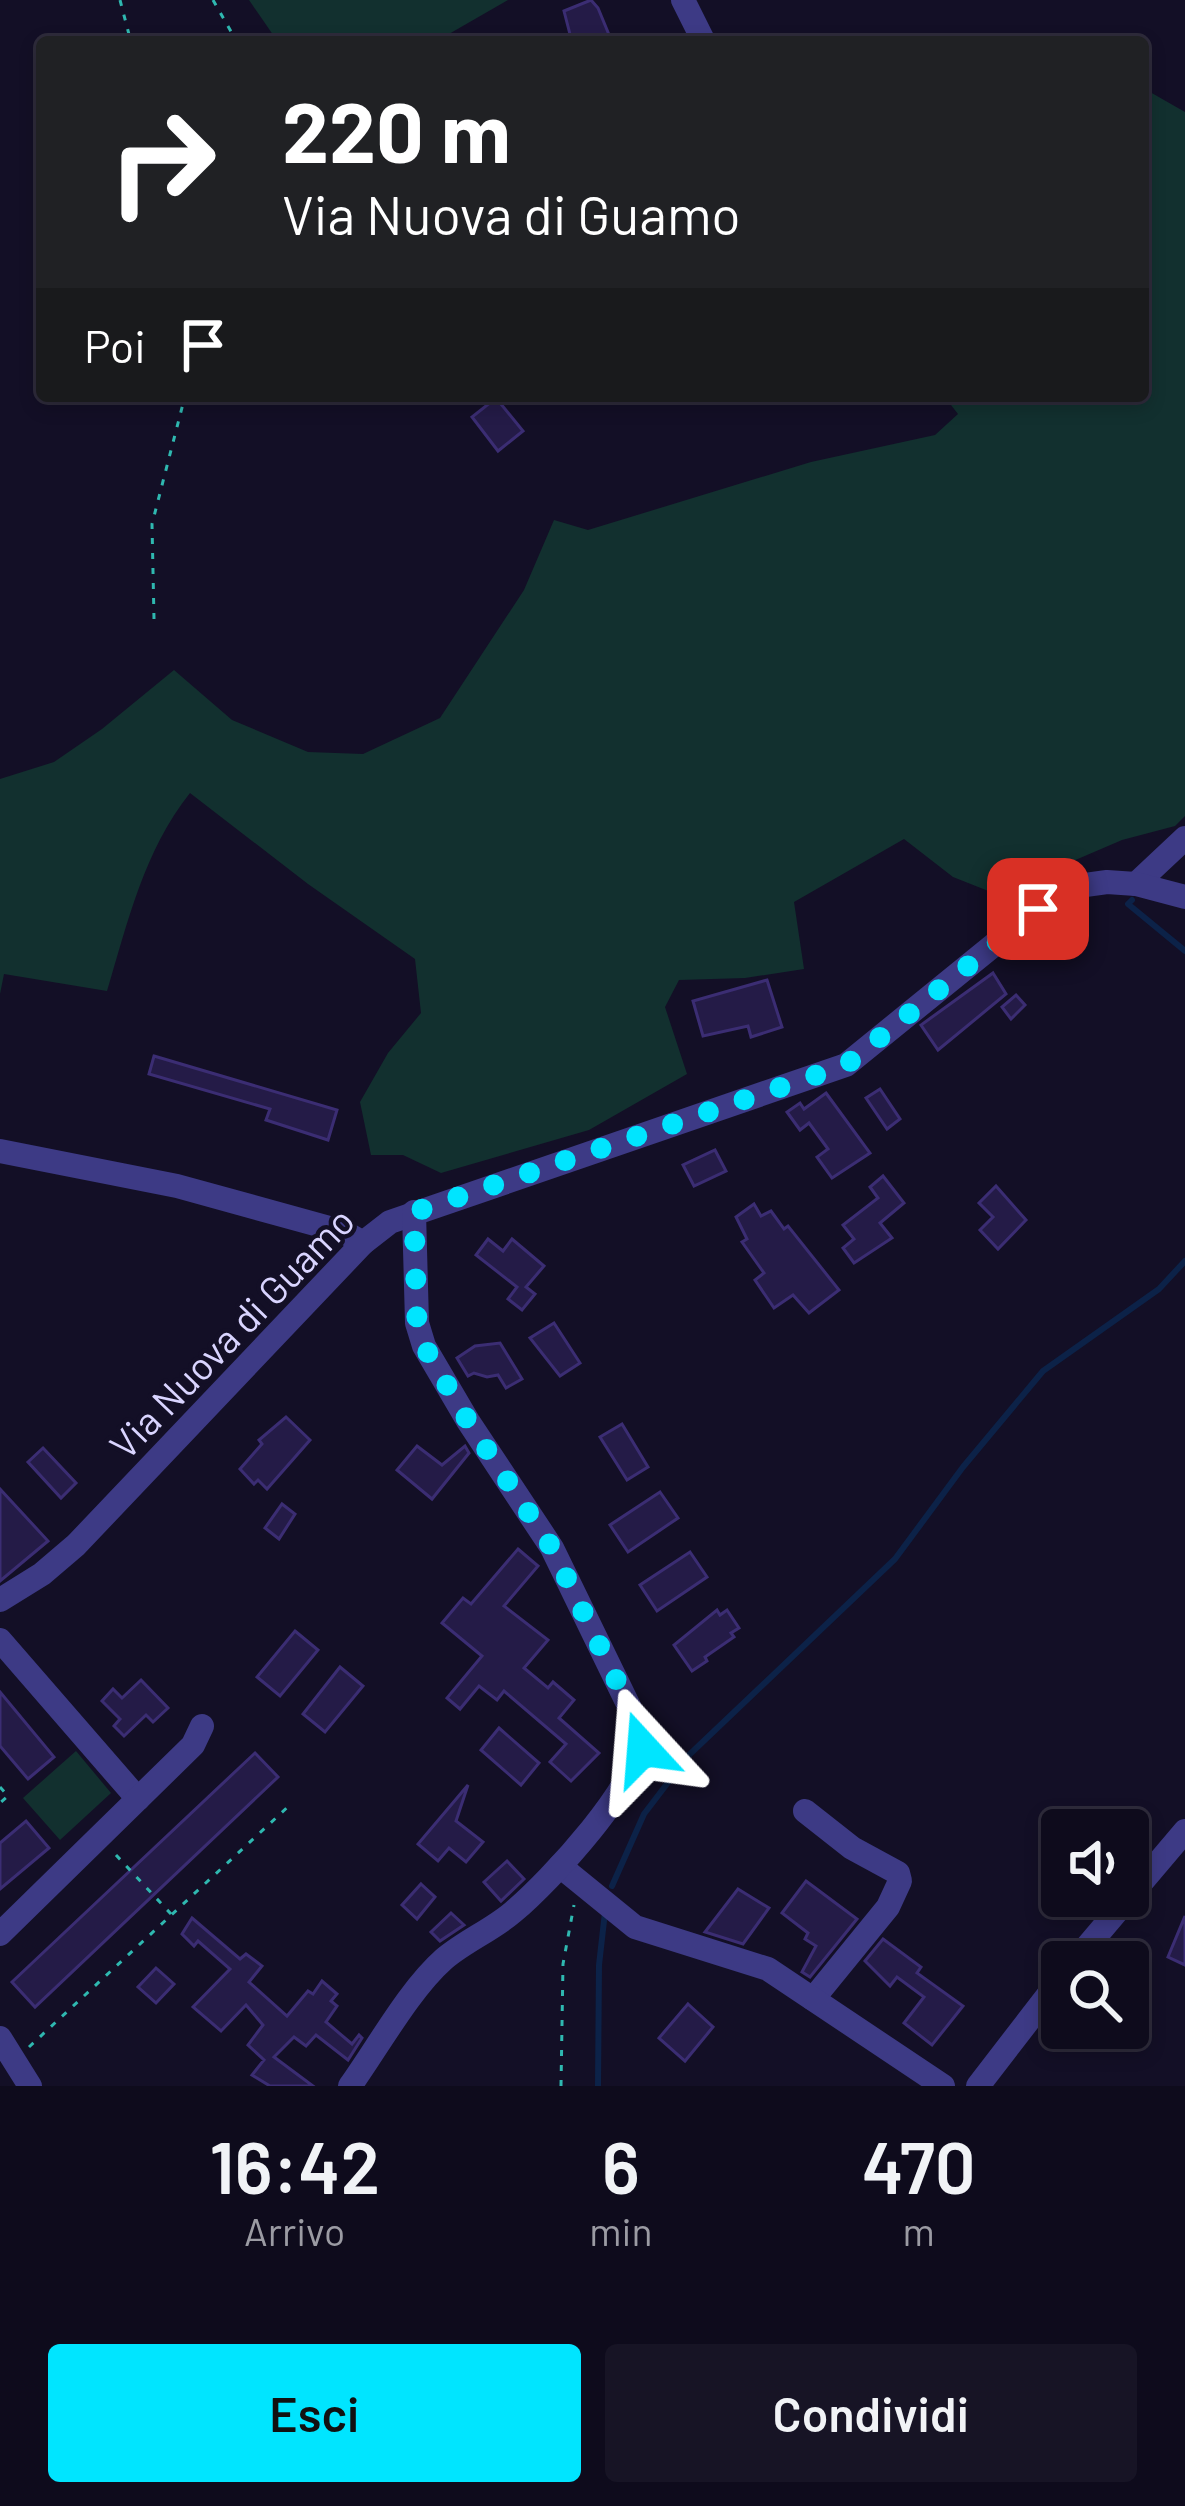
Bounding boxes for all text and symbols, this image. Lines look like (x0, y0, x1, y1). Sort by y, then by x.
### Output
text: 220 m (282, 79, 511, 180)
icon: right (84, 84, 240, 240)
text: Via Nuova di Guamo (282, 181, 741, 246)
icon: arrive (170, 312, 236, 378)
text: Poi (84, 318, 146, 372)
pin (987, 858, 1089, 960)
icon: arrive (1005, 876, 1071, 942)
street label: Via Nuova di Guamo (99, 1197, 363, 1467)
position arrow (580, 1686, 706, 1812)
map controls (1041, 1809, 1149, 2049)
button: sound (1041, 1809, 1149, 1917)
button: search (1041, 1941, 1149, 2049)
text: 16:42 (209, 2122, 380, 2208)
text: 6 (602, 2122, 640, 2208)
text: 470 (862, 2122, 976, 2208)
text: Arrivo (244, 2207, 345, 2254)
text: min (589, 2207, 653, 2254)
text: m (903, 2207, 935, 2254)
button: Esci (48, 2344, 581, 2482)
button: Condividi (605, 2344, 1137, 2482)

